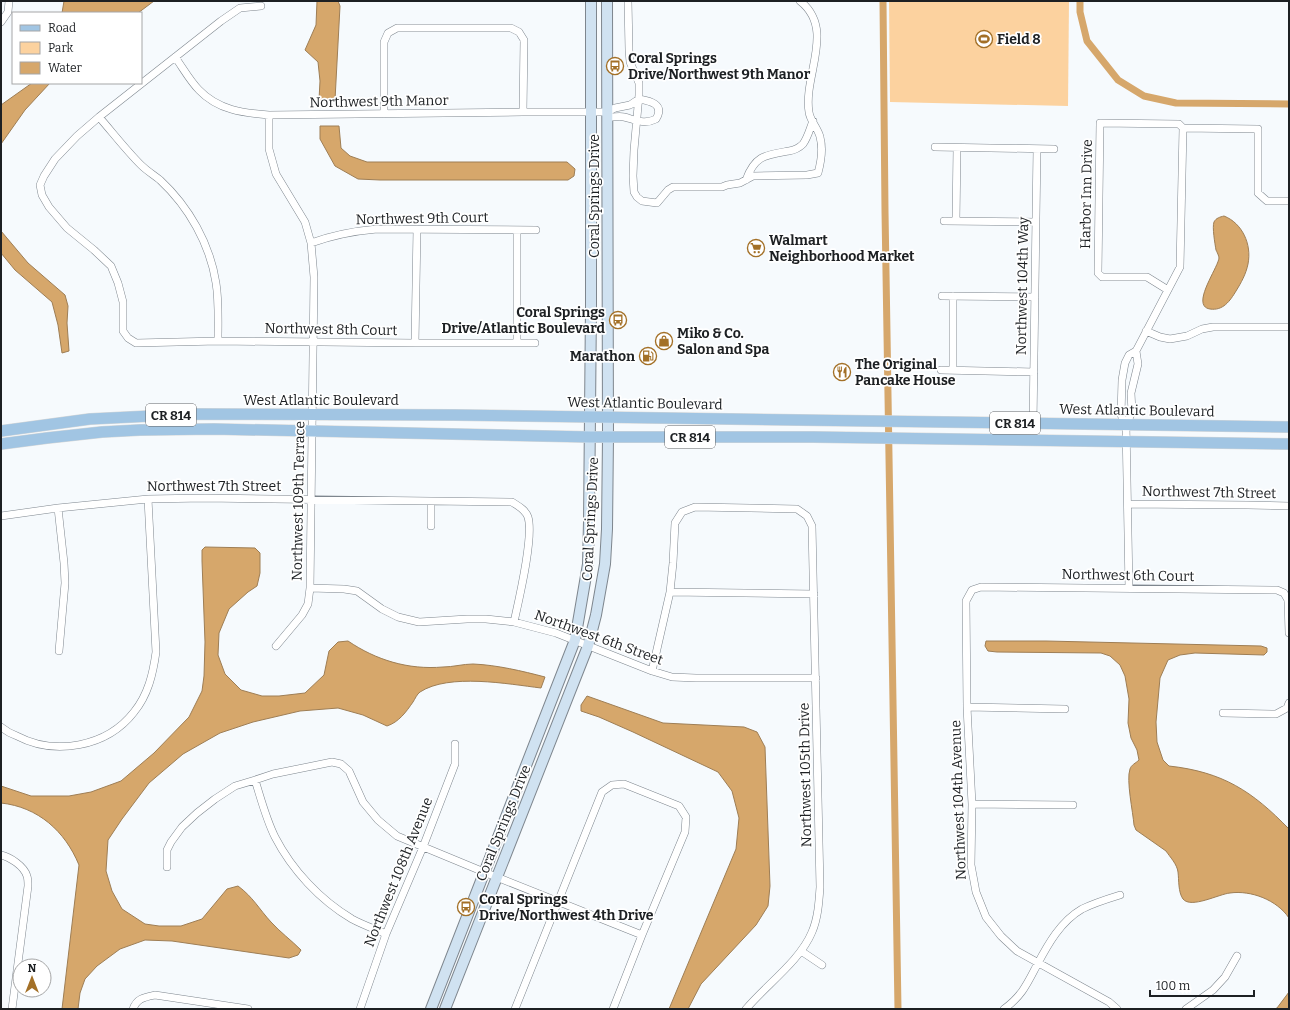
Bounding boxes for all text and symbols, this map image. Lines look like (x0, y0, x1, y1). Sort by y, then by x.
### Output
legend (12, 12, 142, 84)
text: Road (48, 21, 76, 35)
sports icon: Field 8 (974, 29, 994, 49)
place label: Field 8 (997, 31, 1041, 48)
text: Park (48, 41, 74, 55)
place label: Coral Springs Drive/Northwest 9th Manor (628, 50, 811, 83)
bus stop icon: Coral Springs Drive/Northwest 9th Manor (605, 56, 625, 76)
text: Water (48, 61, 83, 75)
street label: Northwest 9th Manor (309, 92, 449, 111)
street label: Coral Springs Drive (586, 134, 603, 258)
street label: Harbor Inn Drive (1077, 139, 1096, 249)
street label: Northwest 9th Court (355, 209, 489, 228)
street label: Northwest 104th Way (1013, 216, 1032, 355)
place label: Walmart Neighborhood Market (769, 232, 915, 265)
supermarket icon: Walmart Neighborhood Market (746, 238, 766, 258)
place label: Coral Springs Drive/Atlantic Boulevard (441, 304, 606, 337)
bus stop icon: Coral Springs Drive/Atlantic Boulevard (608, 310, 628, 330)
street label: Northwest 8th Court (264, 320, 398, 339)
place label: Miko & Co. Salon and Spa (677, 325, 769, 358)
shop icon: Miko & Co. Salon and Spa (654, 331, 674, 351)
fuel station icon: Marathon (638, 346, 658, 366)
place label: Marathon (570, 348, 635, 365)
place label: The Original Pancake House (855, 356, 956, 389)
restaurant icon: The Original Pancake House (832, 362, 852, 382)
street label: West Atlantic Boulevard (243, 392, 399, 409)
street label: West Atlantic Boulevard (567, 394, 723, 413)
street label: West Atlantic Boulevard (1059, 401, 1215, 420)
road number: CR 814 (146, 404, 196, 426)
road number: CR 814 (990, 412, 1040, 434)
street label: Northwest 109th Terrace (289, 421, 308, 581)
road number: CR 814 (665, 426, 715, 448)
street label: Coral Springs Drive (579, 457, 602, 581)
street label: Northwest 7th Street (147, 478, 281, 495)
street label: Northwest 7th Street (1142, 483, 1276, 502)
street label: Northwest 6th Court (1061, 566, 1195, 585)
street label: Northwest 6th Street (532, 606, 666, 669)
street label: Northwest 105th Drive (796, 703, 815, 847)
street label: Northwest 104th Avenue (947, 720, 970, 880)
street label: Coral Springs Drive (472, 763, 535, 884)
street label: Northwest 108th Avenue (361, 795, 436, 950)
place label: Coral Springs Drive/Northwest 4th Drive (479, 891, 654, 924)
bus stop icon: Coral Springs Drive/Northwest 4th Drive (456, 897, 476, 917)
north arrow (12, 958, 52, 998)
text: N (28, 962, 37, 975)
scale bar (1150, 972, 1254, 998)
text: 100 m (1156, 979, 1191, 993)

